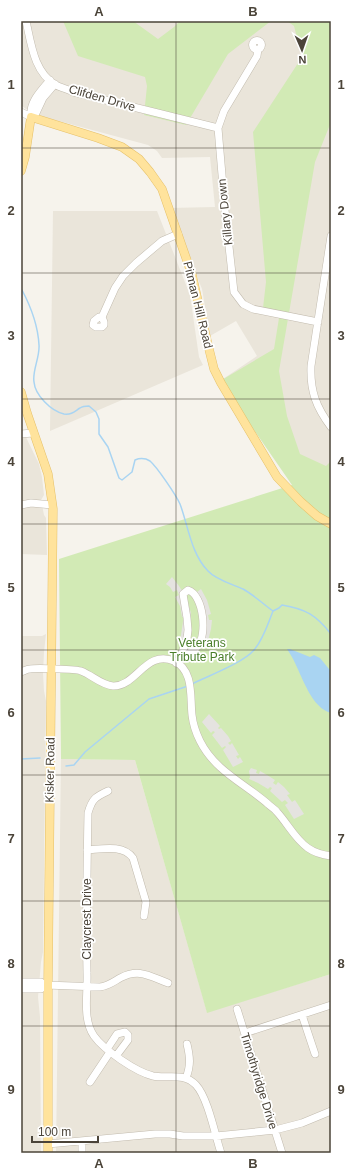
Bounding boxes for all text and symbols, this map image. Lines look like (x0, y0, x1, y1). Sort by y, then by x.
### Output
text: A (94, 4, 104, 19)
text: B (248, 4, 258, 19)
north arrow (282, 30, 322, 70)
text: N (298, 54, 307, 66)
text: 1 (7, 77, 15, 92)
text: 1 (337, 77, 345, 92)
street label: Clifden Drive (67, 82, 137, 114)
street label: Killary Down (215, 178, 235, 246)
text: 2 (7, 203, 15, 218)
text: 2 (337, 203, 345, 218)
street label: Pitman Hill Road (180, 260, 216, 350)
text: 3 (7, 328, 15, 343)
text: 3 (337, 328, 345, 343)
text: 4 (7, 454, 15, 469)
text: 4 (337, 454, 345, 469)
text: 5 (7, 580, 15, 595)
text: 5 (337, 580, 345, 595)
park label: Veterans Tribute Park (170, 636, 235, 664)
text: 6 (7, 705, 15, 720)
text: 6 (337, 705, 345, 720)
street label: Kisker Road (42, 737, 58, 803)
text: 7 (7, 831, 15, 846)
text: 7 (337, 831, 345, 846)
street label: Claycrest Drive (80, 878, 94, 960)
text: 8 (7, 956, 15, 971)
text: 8 (337, 956, 345, 971)
street label: Timothyridge Drive (238, 1031, 280, 1131)
text: 9 (7, 1082, 15, 1097)
text: 9 (337, 1082, 345, 1097)
scale bar (32, 1118, 98, 1144)
text: 100 m (38, 1125, 71, 1139)
text: A (94, 1156, 104, 1171)
text: B (248, 1156, 258, 1171)

